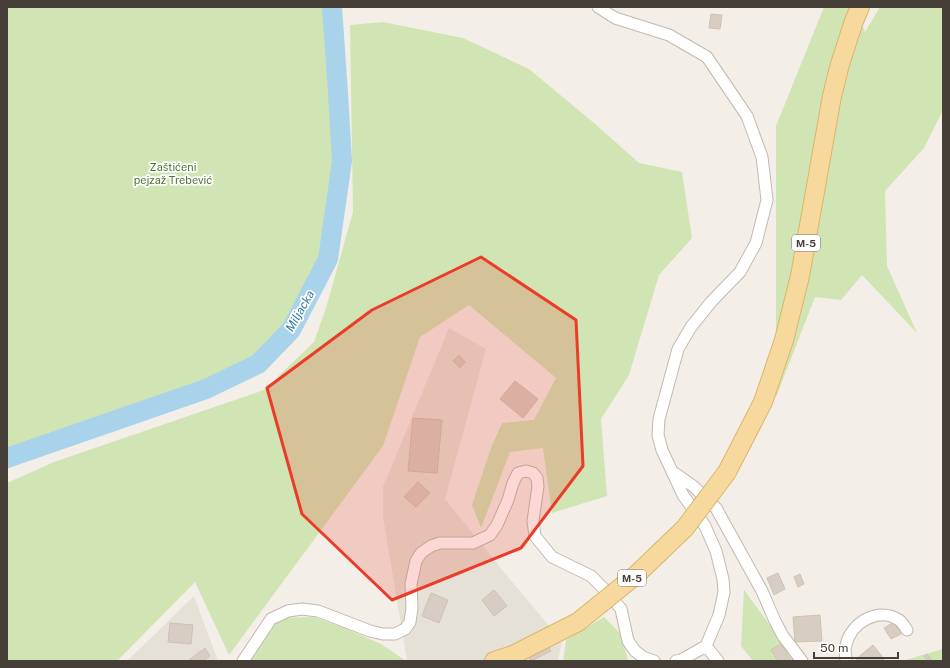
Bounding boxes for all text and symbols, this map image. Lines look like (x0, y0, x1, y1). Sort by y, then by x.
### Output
park label: Zaštićeni pejzaž Trebević (134, 161, 212, 186)
road number: M-5 (792, 235, 820, 251)
water label: Miljacka (283, 288, 317, 334)
road number: M-5 (618, 570, 646, 586)
scale bar (814, 634, 898, 660)
text: 50 m (820, 641, 848, 655)

